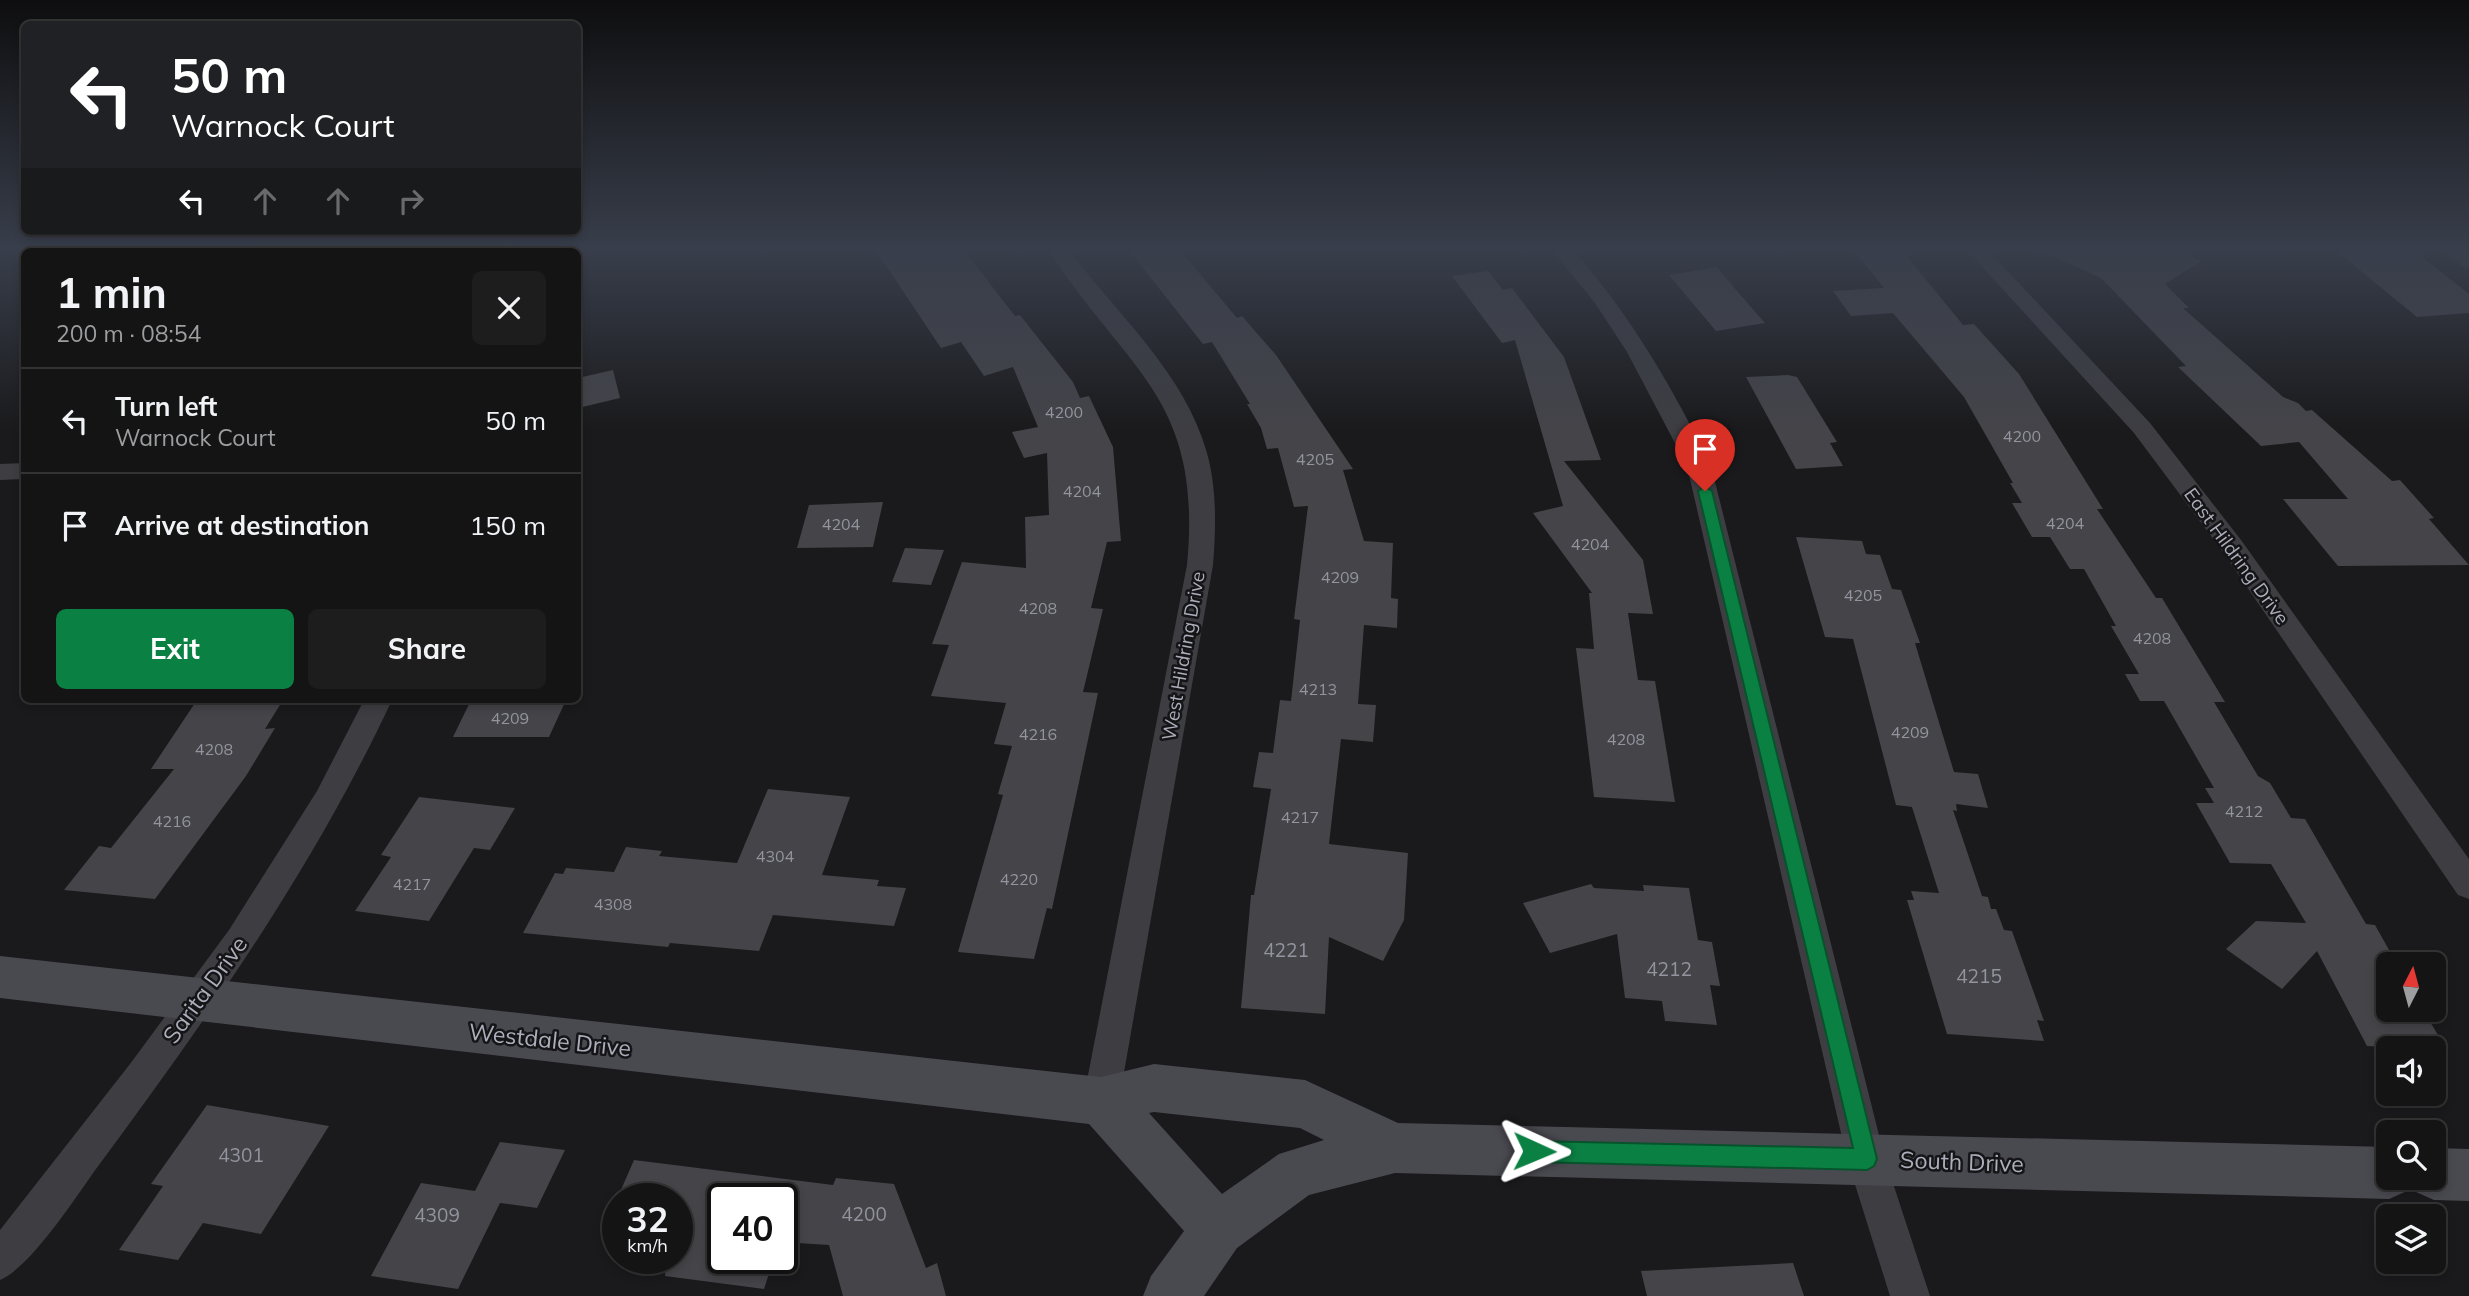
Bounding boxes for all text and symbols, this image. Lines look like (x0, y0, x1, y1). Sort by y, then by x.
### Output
text: 50 m (171, 44, 287, 105)
icon: left (56, 49, 147, 140)
text: Warnock Court (171, 105, 394, 145)
icon: left (173, 182, 211, 220)
icon: ahead (246, 182, 284, 220)
icon: ahead (319, 182, 357, 220)
icon: right (392, 182, 430, 220)
text: 1 min (56, 266, 167, 319)
button: close (472, 271, 546, 345)
text: 200 m · 08:54 (56, 319, 201, 348)
text: Turn left (115, 390, 217, 423)
icon: left (56, 402, 94, 440)
house number: 4200 (1045, 402, 1083, 422)
text: 50 m (485, 404, 546, 437)
pin (1675, 419, 1735, 491)
text: Warnock Court (115, 423, 276, 452)
house number: 4200 (2003, 426, 2041, 446)
icon: arrive (1686, 430, 1724, 468)
house number: 4205 (1296, 449, 1334, 469)
house number: 4204 (1063, 481, 1102, 501)
street label: East Hildring Drive (2179, 483, 2295, 629)
icon: arrive (56, 507, 94, 545)
text: Arrive at destination (115, 509, 370, 542)
text: 150 m (470, 509, 546, 542)
house number: 4204 (2046, 513, 2085, 533)
house number: 4204 (822, 514, 861, 534)
house number: 4204 (1571, 534, 1610, 554)
house number: 4209 (1321, 567, 1359, 587)
street label: West Hildring Drive (1156, 570, 1210, 742)
house number: 4205 (1844, 585, 1882, 605)
house number: 4208 (1019, 598, 1057, 618)
button: Exit (56, 609, 294, 689)
button: Share (308, 609, 546, 689)
house number: 4208 (2133, 628, 2171, 648)
house number: 4213 (1299, 679, 1337, 699)
house number: 4209 (491, 708, 529, 728)
house number: 4209 (1891, 722, 1929, 742)
house number: 4216 (1019, 724, 1057, 744)
house number: 4208 (1607, 729, 1645, 749)
house number: 4208 (195, 739, 233, 759)
house number: 4212 (2225, 801, 2263, 821)
house number: 4217 (1281, 807, 1319, 827)
house number: 4216 (153, 811, 191, 831)
house number: 4304 (756, 846, 795, 866)
house number: 4220 (1000, 869, 1038, 889)
house number: 4217 (393, 874, 431, 894)
house number: 4308 (594, 894, 632, 914)
street label: Sarita Drive (156, 930, 253, 1049)
house number: 4221 (1263, 938, 1309, 962)
north arrow (2376, 952, 2446, 1022)
map controls (2376, 952, 2446, 1274)
house number: 4212 (1646, 957, 1692, 981)
house number: 4215 (1956, 964, 2002, 988)
street label: Westdale Drive (467, 1017, 633, 1062)
button: sound (2376, 1036, 2446, 1106)
position arrow (1497, 1114, 1571, 1188)
button: search (2376, 1120, 2446, 1190)
house number: 4301 (218, 1143, 264, 1167)
street label: South Drive (1900, 1145, 2024, 1178)
speed limit sign: 40 (707, 1183, 798, 1274)
text: 32 (626, 1197, 669, 1241)
house number: 4200 (841, 1202, 887, 1226)
house number: 4309 (414, 1203, 460, 1227)
button: layers (2376, 1204, 2446, 1274)
text: km/h (627, 1234, 668, 1257)

